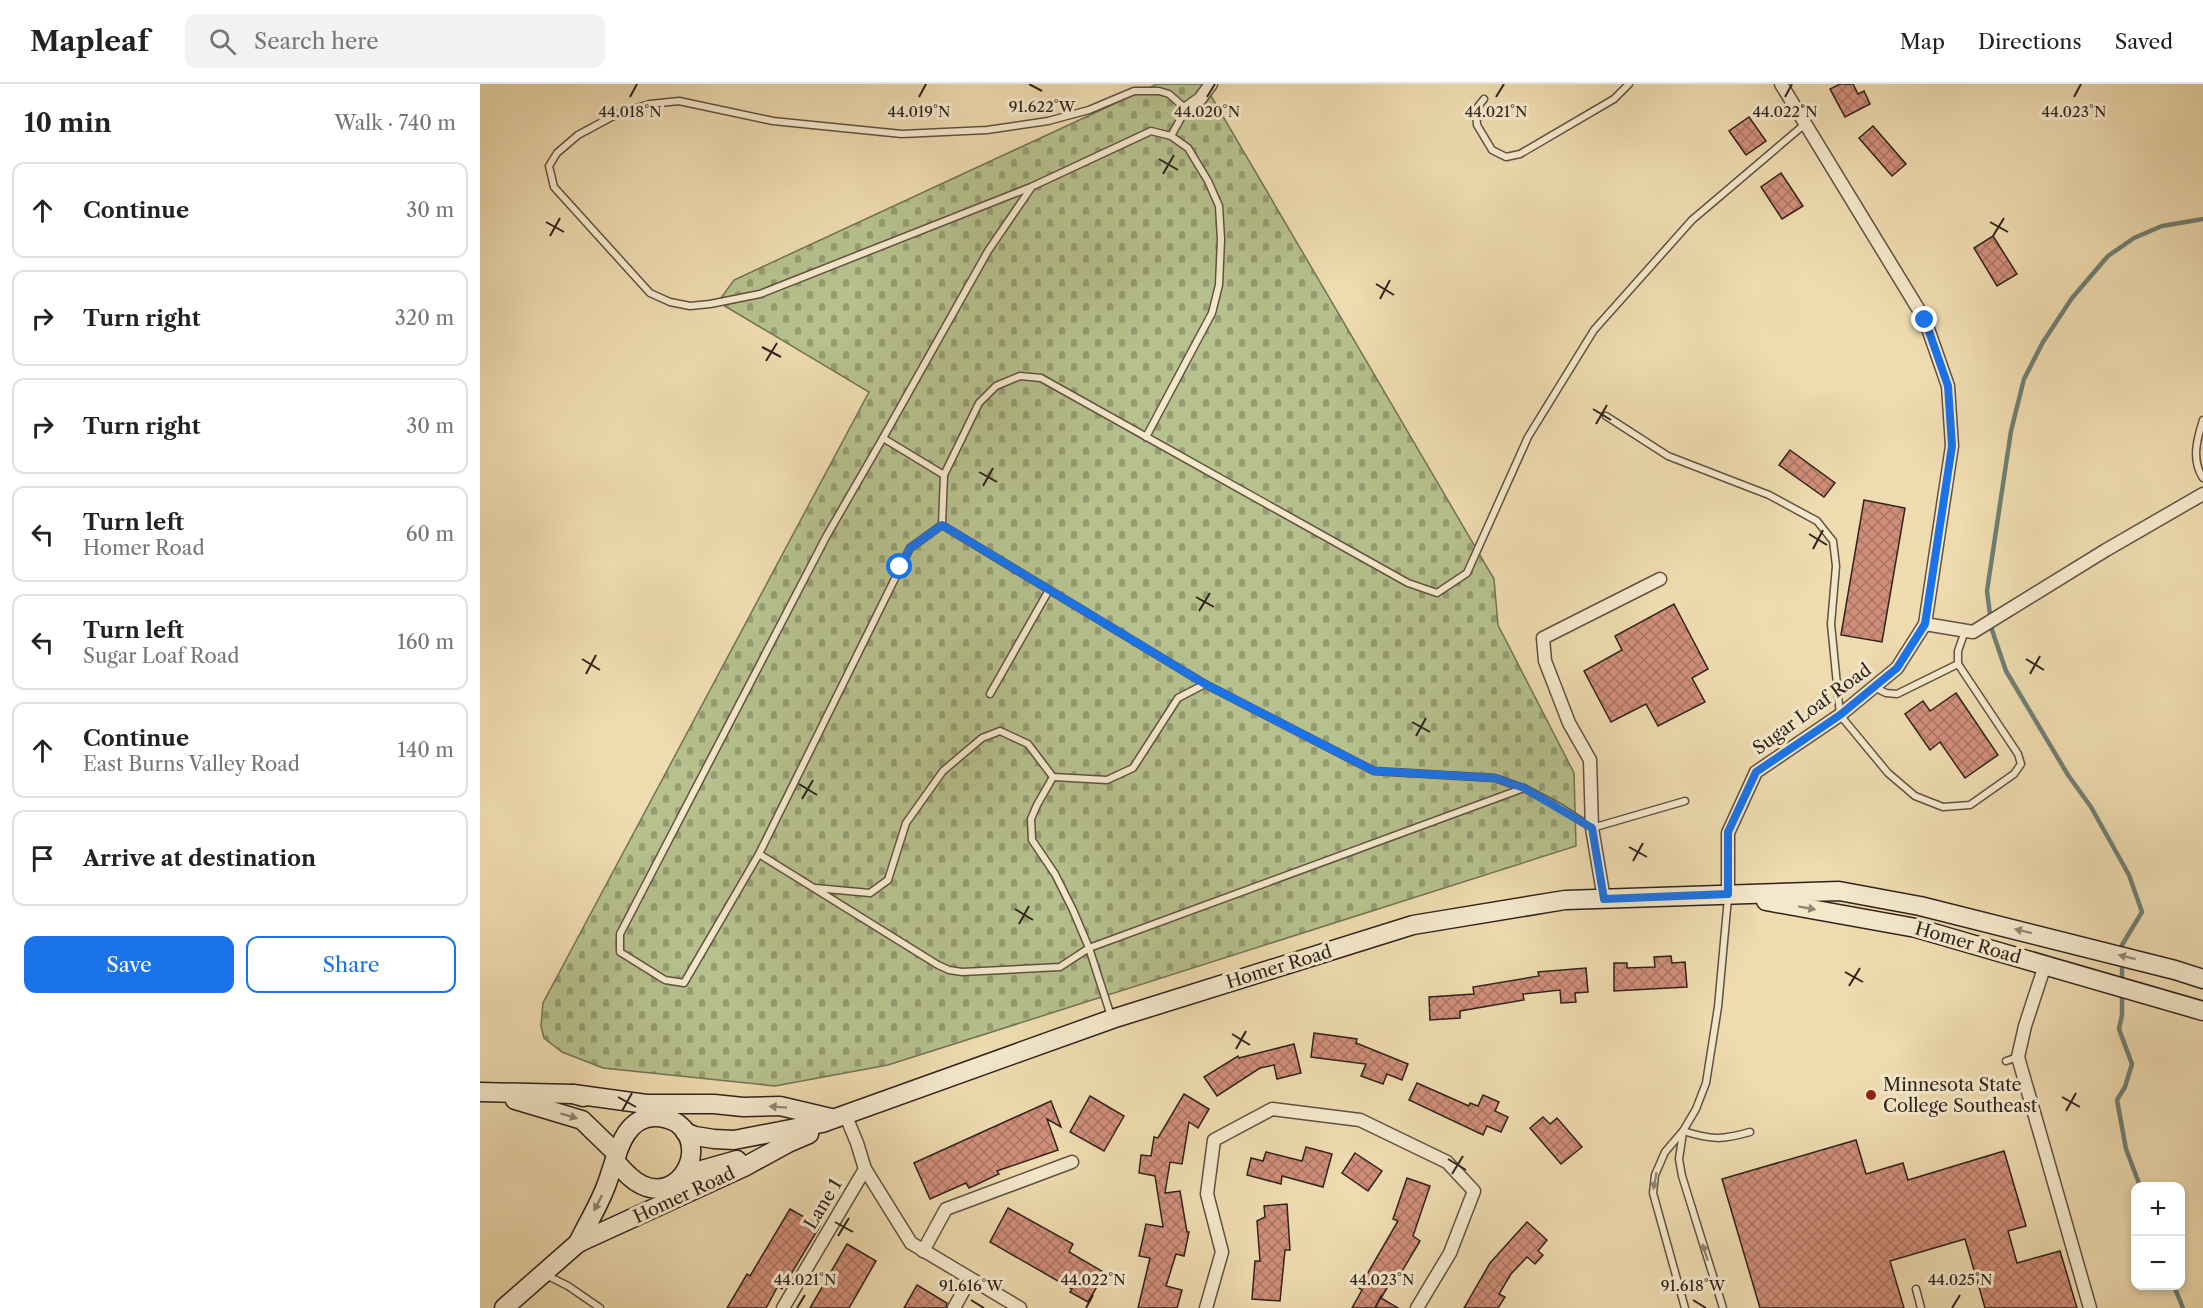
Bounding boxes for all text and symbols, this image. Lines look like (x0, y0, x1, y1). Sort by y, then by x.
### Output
search box (185, 14, 605, 68)
text: Mapleaf (30, 24, 149, 58)
icon: search (206, 25, 239, 58)
text: Search here (254, 28, 379, 55)
text: Map (1900, 29, 1945, 54)
text: Directions (1978, 29, 2082, 54)
text: Saved (2115, 29, 2173, 54)
text: 91.622°W (1009, 97, 1076, 116)
text: 44.018°N (598, 102, 662, 121)
text: 44.019°N (888, 102, 951, 121)
text: 44.020°N (1174, 102, 1240, 121)
text: 44.021°N (1465, 102, 1527, 121)
text: 44.022°N (1752, 102, 1818, 121)
text: 44.023°N (2042, 102, 2106, 121)
text: 10 min (24, 107, 112, 139)
text: Walk · 740 m (335, 111, 456, 135)
icon: ahead (26, 194, 59, 227)
text: Continue (83, 197, 189, 224)
text: 30 m (406, 198, 454, 222)
icon: right (26, 302, 59, 335)
text: Turn right (83, 305, 201, 332)
text: 320 m (395, 306, 454, 330)
route end (1911, 306, 1937, 332)
icon: right (26, 410, 59, 443)
text: Turn right (83, 413, 201, 440)
text: 30 m (406, 414, 454, 438)
text: Turn left (83, 509, 184, 536)
icon: left (26, 518, 59, 551)
text: 60 m (406, 522, 454, 546)
text: Homer Road (83, 536, 205, 560)
route start (886, 553, 912, 579)
text: Turn left (83, 617, 184, 644)
icon: left (26, 626, 59, 659)
text: 160 m (397, 630, 454, 654)
text: Sugar Loaf Road (83, 644, 240, 668)
street label: Sugar Loaf Road (1749, 659, 1875, 759)
text: Continue (83, 725, 189, 752)
icon: ahead (26, 734, 59, 767)
text: 140 m (397, 738, 454, 762)
text: East Burns Valley Road (83, 752, 300, 776)
icon: arrive (26, 842, 59, 875)
text: Arrive at destination (83, 845, 316, 872)
one-way arrow (1797, 904, 1816, 913)
street label: Homer Road (1912, 917, 2024, 969)
one-way arrow (2014, 926, 2032, 936)
button: Save (24, 936, 234, 993)
button: Share (246, 936, 456, 993)
street label: Homer Road (1223, 940, 1335, 994)
one-way arrow (2118, 952, 2136, 962)
place label: Minnesota State College Southeast (1883, 1074, 2038, 1117)
marker: Minnesota State College Southeast (1864, 1088, 1878, 1102)
one-way arrow (769, 1102, 788, 1112)
one-way arrow (560, 1112, 578, 1121)
street label: Homer Road (630, 1162, 738, 1228)
one-way arrow (1650, 1172, 1659, 1191)
street label: Lane 1 (799, 1174, 847, 1233)
map controls (2131, 1182, 2185, 1290)
button: + (2131, 1182, 2185, 1236)
one-way arrow (593, 1194, 603, 1211)
button: − (2131, 1236, 2185, 1290)
one-way arrow (1700, 1243, 1710, 1261)
text: 44.021°N (774, 1270, 836, 1289)
text: 44.022°N (1060, 1270, 1126, 1289)
text: 44.023°N (1350, 1270, 1414, 1289)
text: 44.025°N (1928, 1270, 1992, 1289)
text: 91.616°W (939, 1276, 1004, 1295)
text: 91.618°W (1661, 1276, 1726, 1295)

